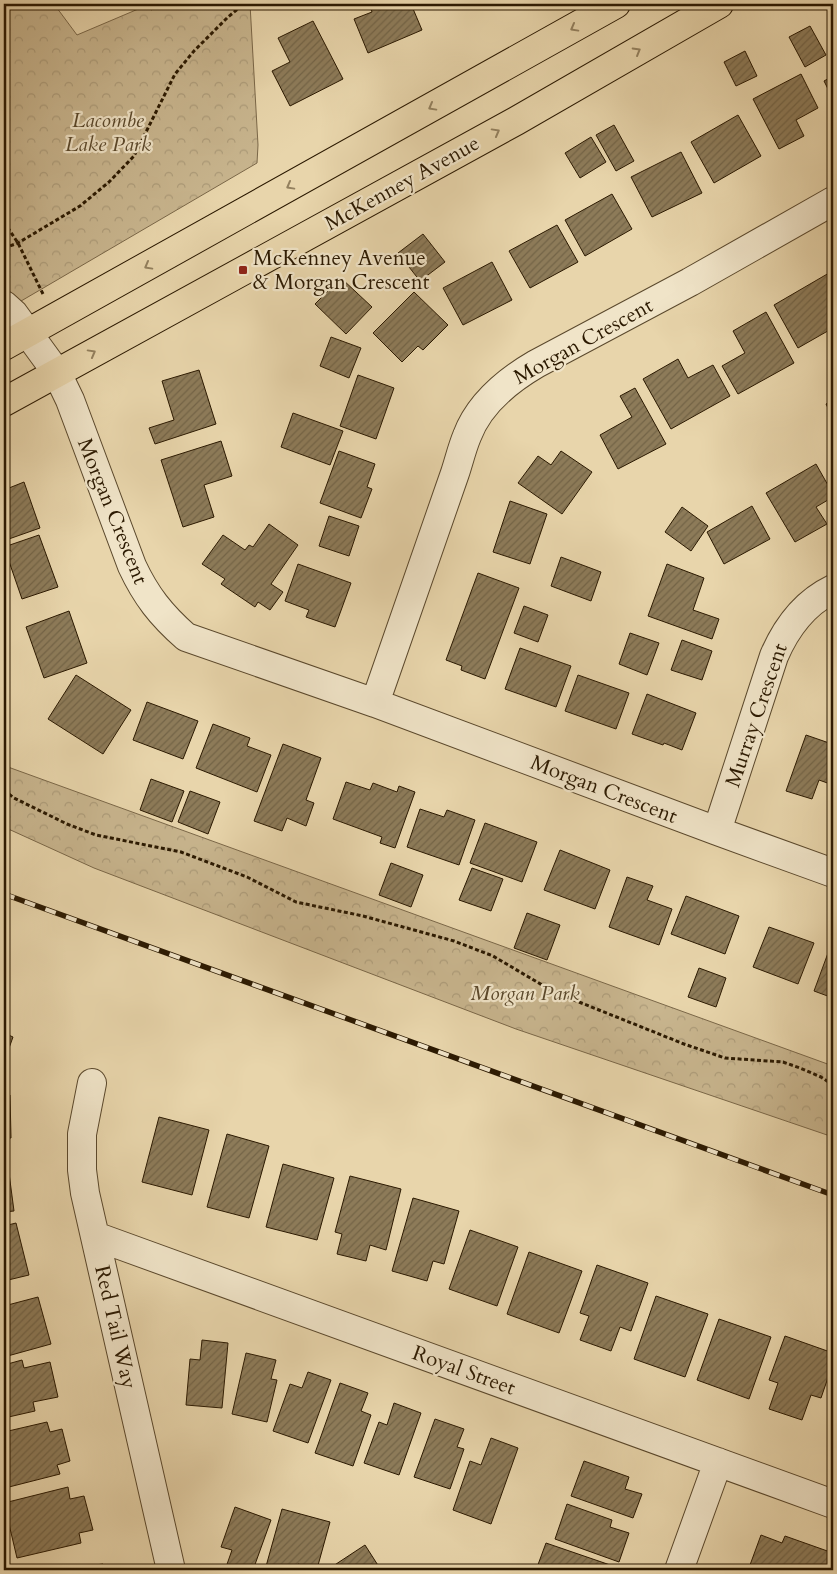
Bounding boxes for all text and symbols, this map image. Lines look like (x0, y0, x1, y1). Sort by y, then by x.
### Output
one-way arrow (570, 21, 579, 31)
one-way arrow (631, 48, 640, 58)
one-way arrow (428, 101, 437, 111)
park label: Lacombe Lake Park (65, 106, 152, 159)
one-way arrow (490, 128, 499, 138)
street label: McKenney Avenue (320, 129, 485, 238)
one-way arrow (286, 180, 295, 190)
place label: McKenney Avenue & Morgan Crescent (253, 244, 430, 297)
one-way arrow (145, 260, 154, 270)
marker: McKenney Avenue & Morgan Crescent (237, 264, 249, 276)
street label: Morgan Crescent (508, 291, 658, 392)
one-way arrow (87, 350, 96, 360)
street label: Morgan Crescent (70, 434, 155, 589)
street label: Murray Crescent (718, 639, 795, 791)
street label: Morgan Crescent (526, 748, 682, 831)
park label: Morgan Park (470, 979, 580, 1008)
street label: Red Tail Way (87, 1263, 144, 1392)
street label: Royal Street (408, 1338, 520, 1403)

